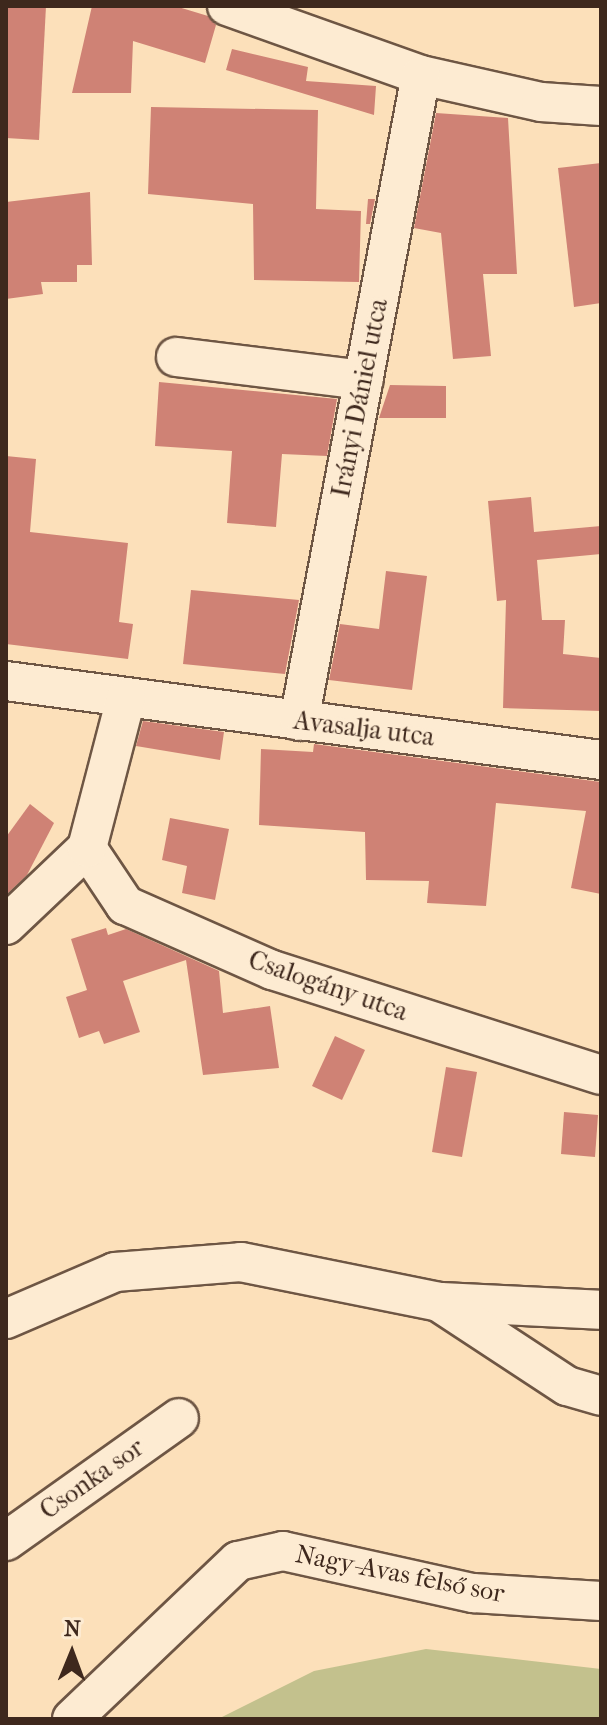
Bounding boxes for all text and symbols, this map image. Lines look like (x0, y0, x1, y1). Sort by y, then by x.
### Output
street label: Irányi Dániel utca (325, 296, 395, 500)
street label: Avasalja utca (292, 705, 436, 753)
street label: Csalogány utca (244, 944, 412, 1028)
street label: Csonka sor (34, 1432, 150, 1526)
street label: Nagy-Avas felső sor (293, 1538, 507, 1610)
north arrow (32, 1613, 112, 1693)
text: N (64, 1616, 81, 1642)

